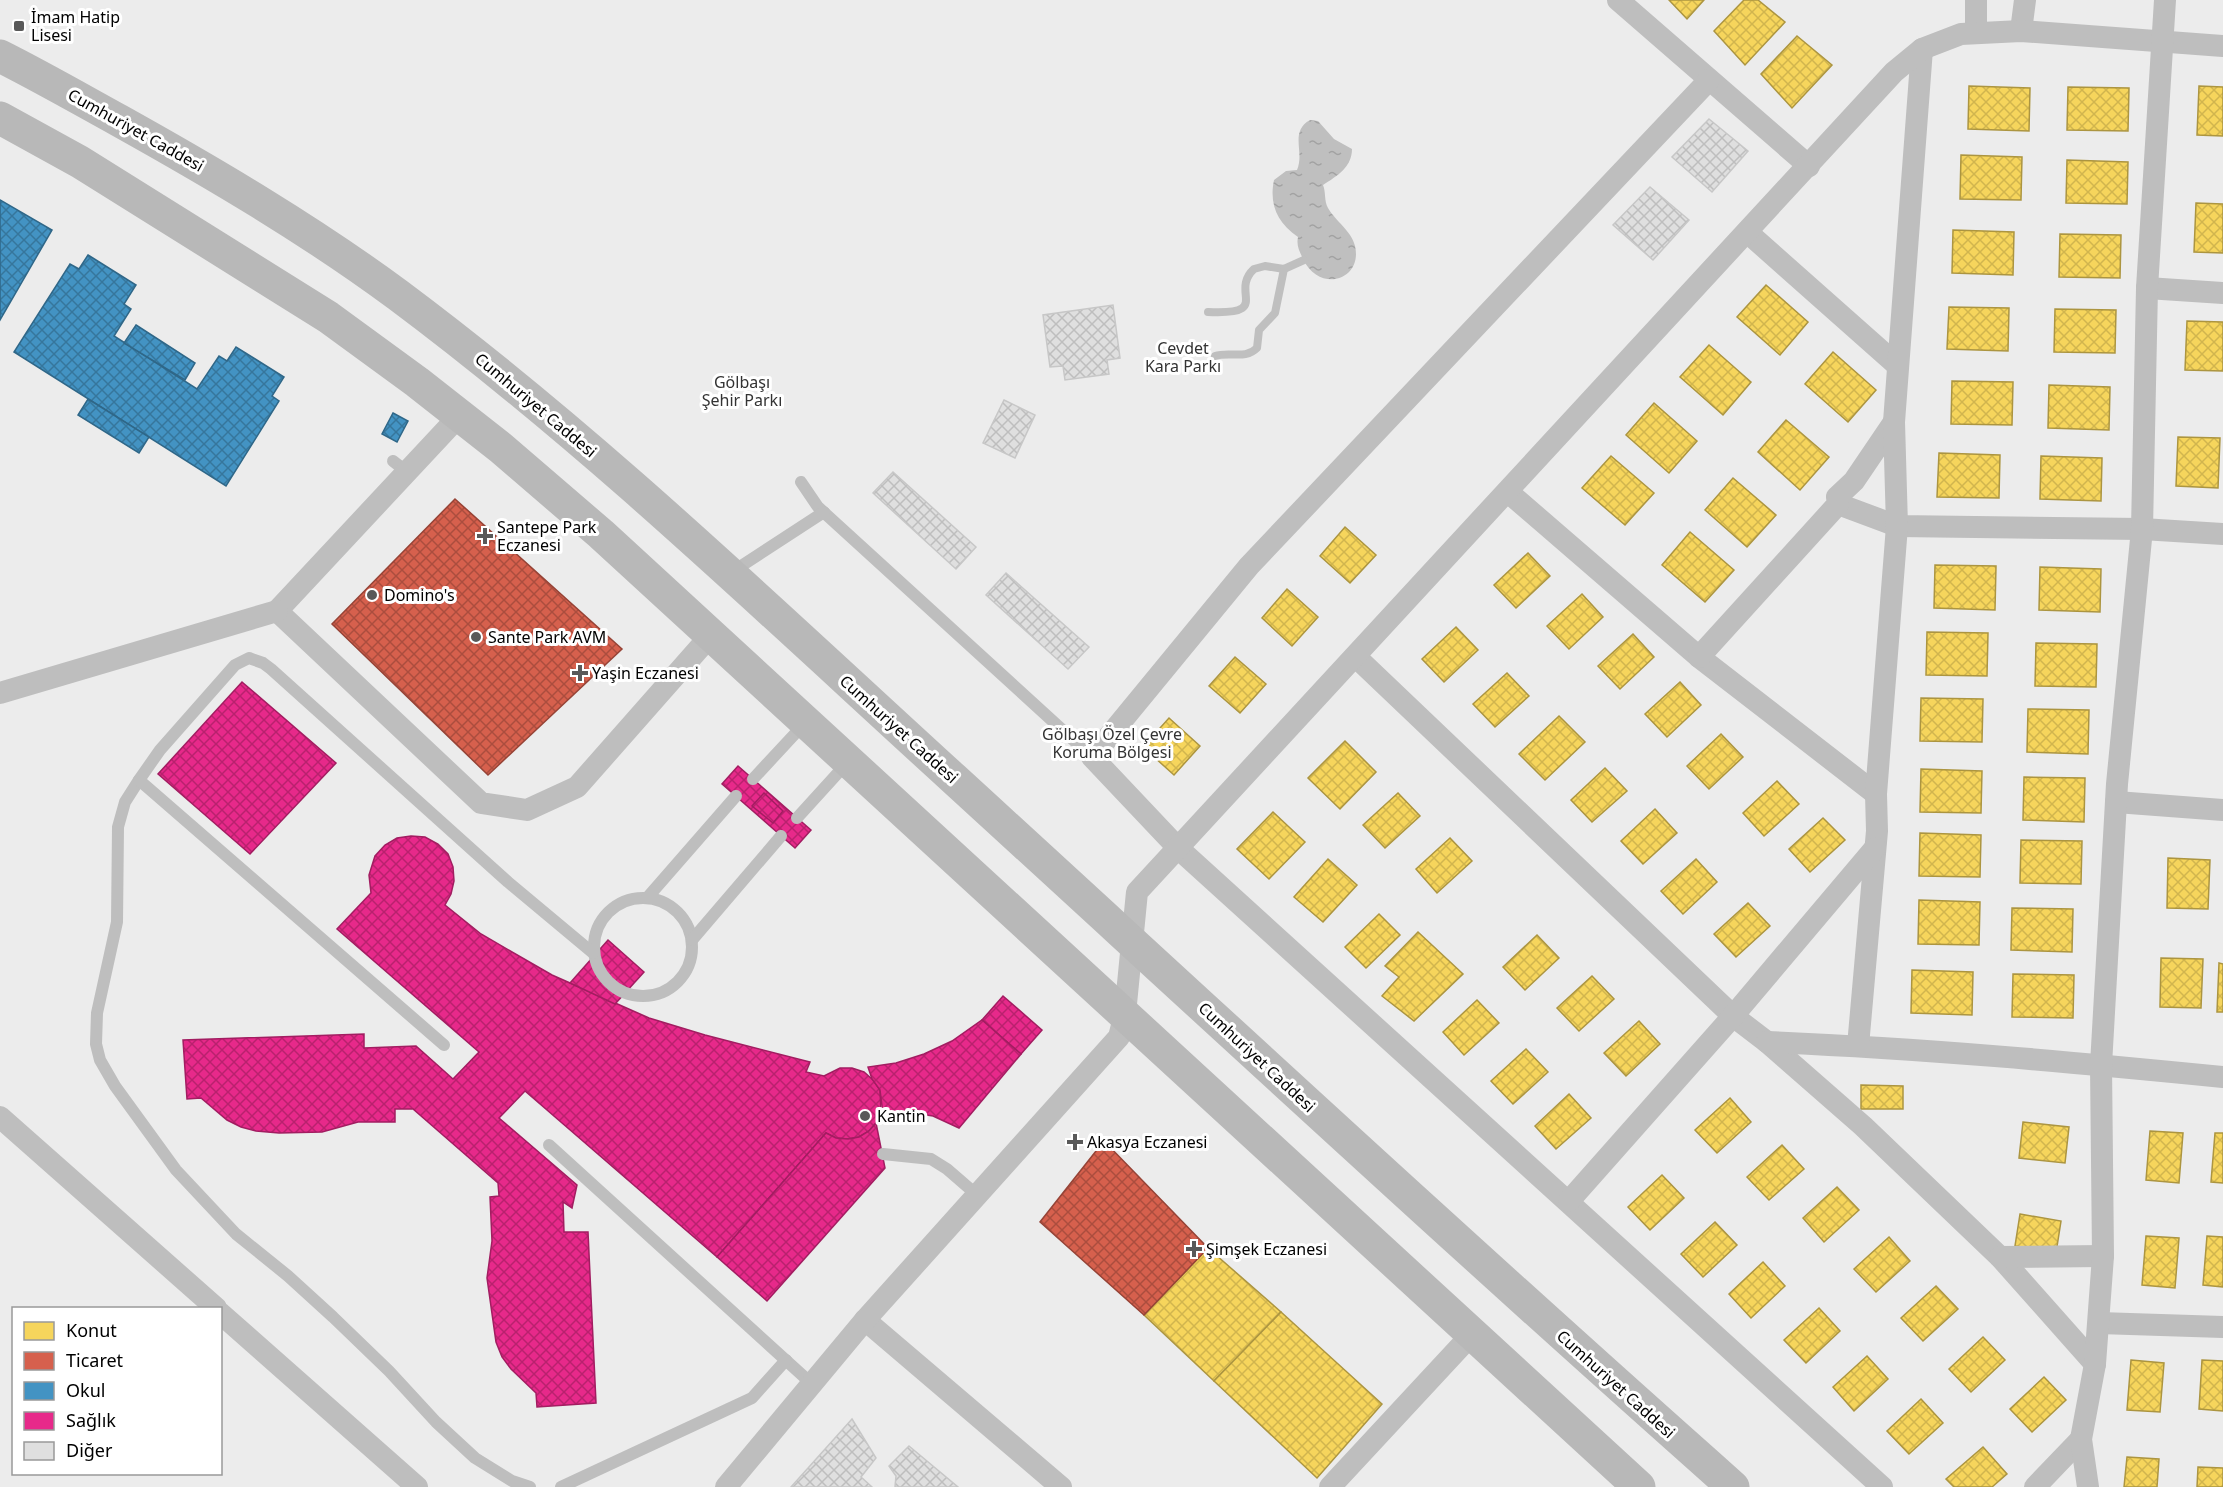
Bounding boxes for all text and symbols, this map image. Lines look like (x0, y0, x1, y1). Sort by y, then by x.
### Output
place label: İmam Hatip Lisesi (31, 6, 120, 46)
marker: İmam Hatip Lisesi (12, 19, 26, 33)
street label: Cumhuriyet Caddesi (64, 83, 208, 177)
park label: Cevdet Kara Parkı (1145, 337, 1221, 377)
street label: Cumhuriyet Caddesi (471, 348, 601, 462)
park label: Gölbaşı Şehir Parkı (702, 371, 782, 411)
place label: Santepe Park Eczanesi (497, 516, 597, 556)
marker: Santepe Park Eczanesi (478, 529, 492, 543)
place label: Domino's (384, 584, 455, 606)
marker: Domino's (365, 588, 379, 602)
place label: Sante Park AVM (488, 626, 606, 648)
marker: Sante Park AVM (469, 630, 483, 644)
place label: Yaşin Eczanesi (592, 662, 699, 684)
marker: Yaşin Eczanesi (573, 666, 587, 680)
street label: Cumhuriyet Caddesi (835, 670, 963, 788)
park label: Gölbaşı Özel Çevre Koruma Bölgesi (1042, 723, 1182, 763)
street label: Cumhuriyet Caddesi (1194, 997, 1320, 1117)
place label: Kantin (877, 1105, 926, 1127)
marker: Kantin (858, 1109, 872, 1123)
place label: Akasya Eczanesi (1087, 1131, 1207, 1153)
marker: Akasya Eczanesi (1068, 1135, 1082, 1149)
place label: Şimşek Eczanesi (1206, 1238, 1327, 1260)
marker: Şimşek Eczanesi (1187, 1242, 1201, 1256)
legend (12, 1307, 222, 1475)
text: Konut (66, 1318, 117, 1342)
street label: Cumhuriyet Caddesi (1552, 1325, 1680, 1443)
text: Ticaret (66, 1348, 124, 1372)
text: Okul (66, 1378, 105, 1402)
text: Sağlık (66, 1408, 116, 1432)
text: Diğer (66, 1438, 113, 1462)

